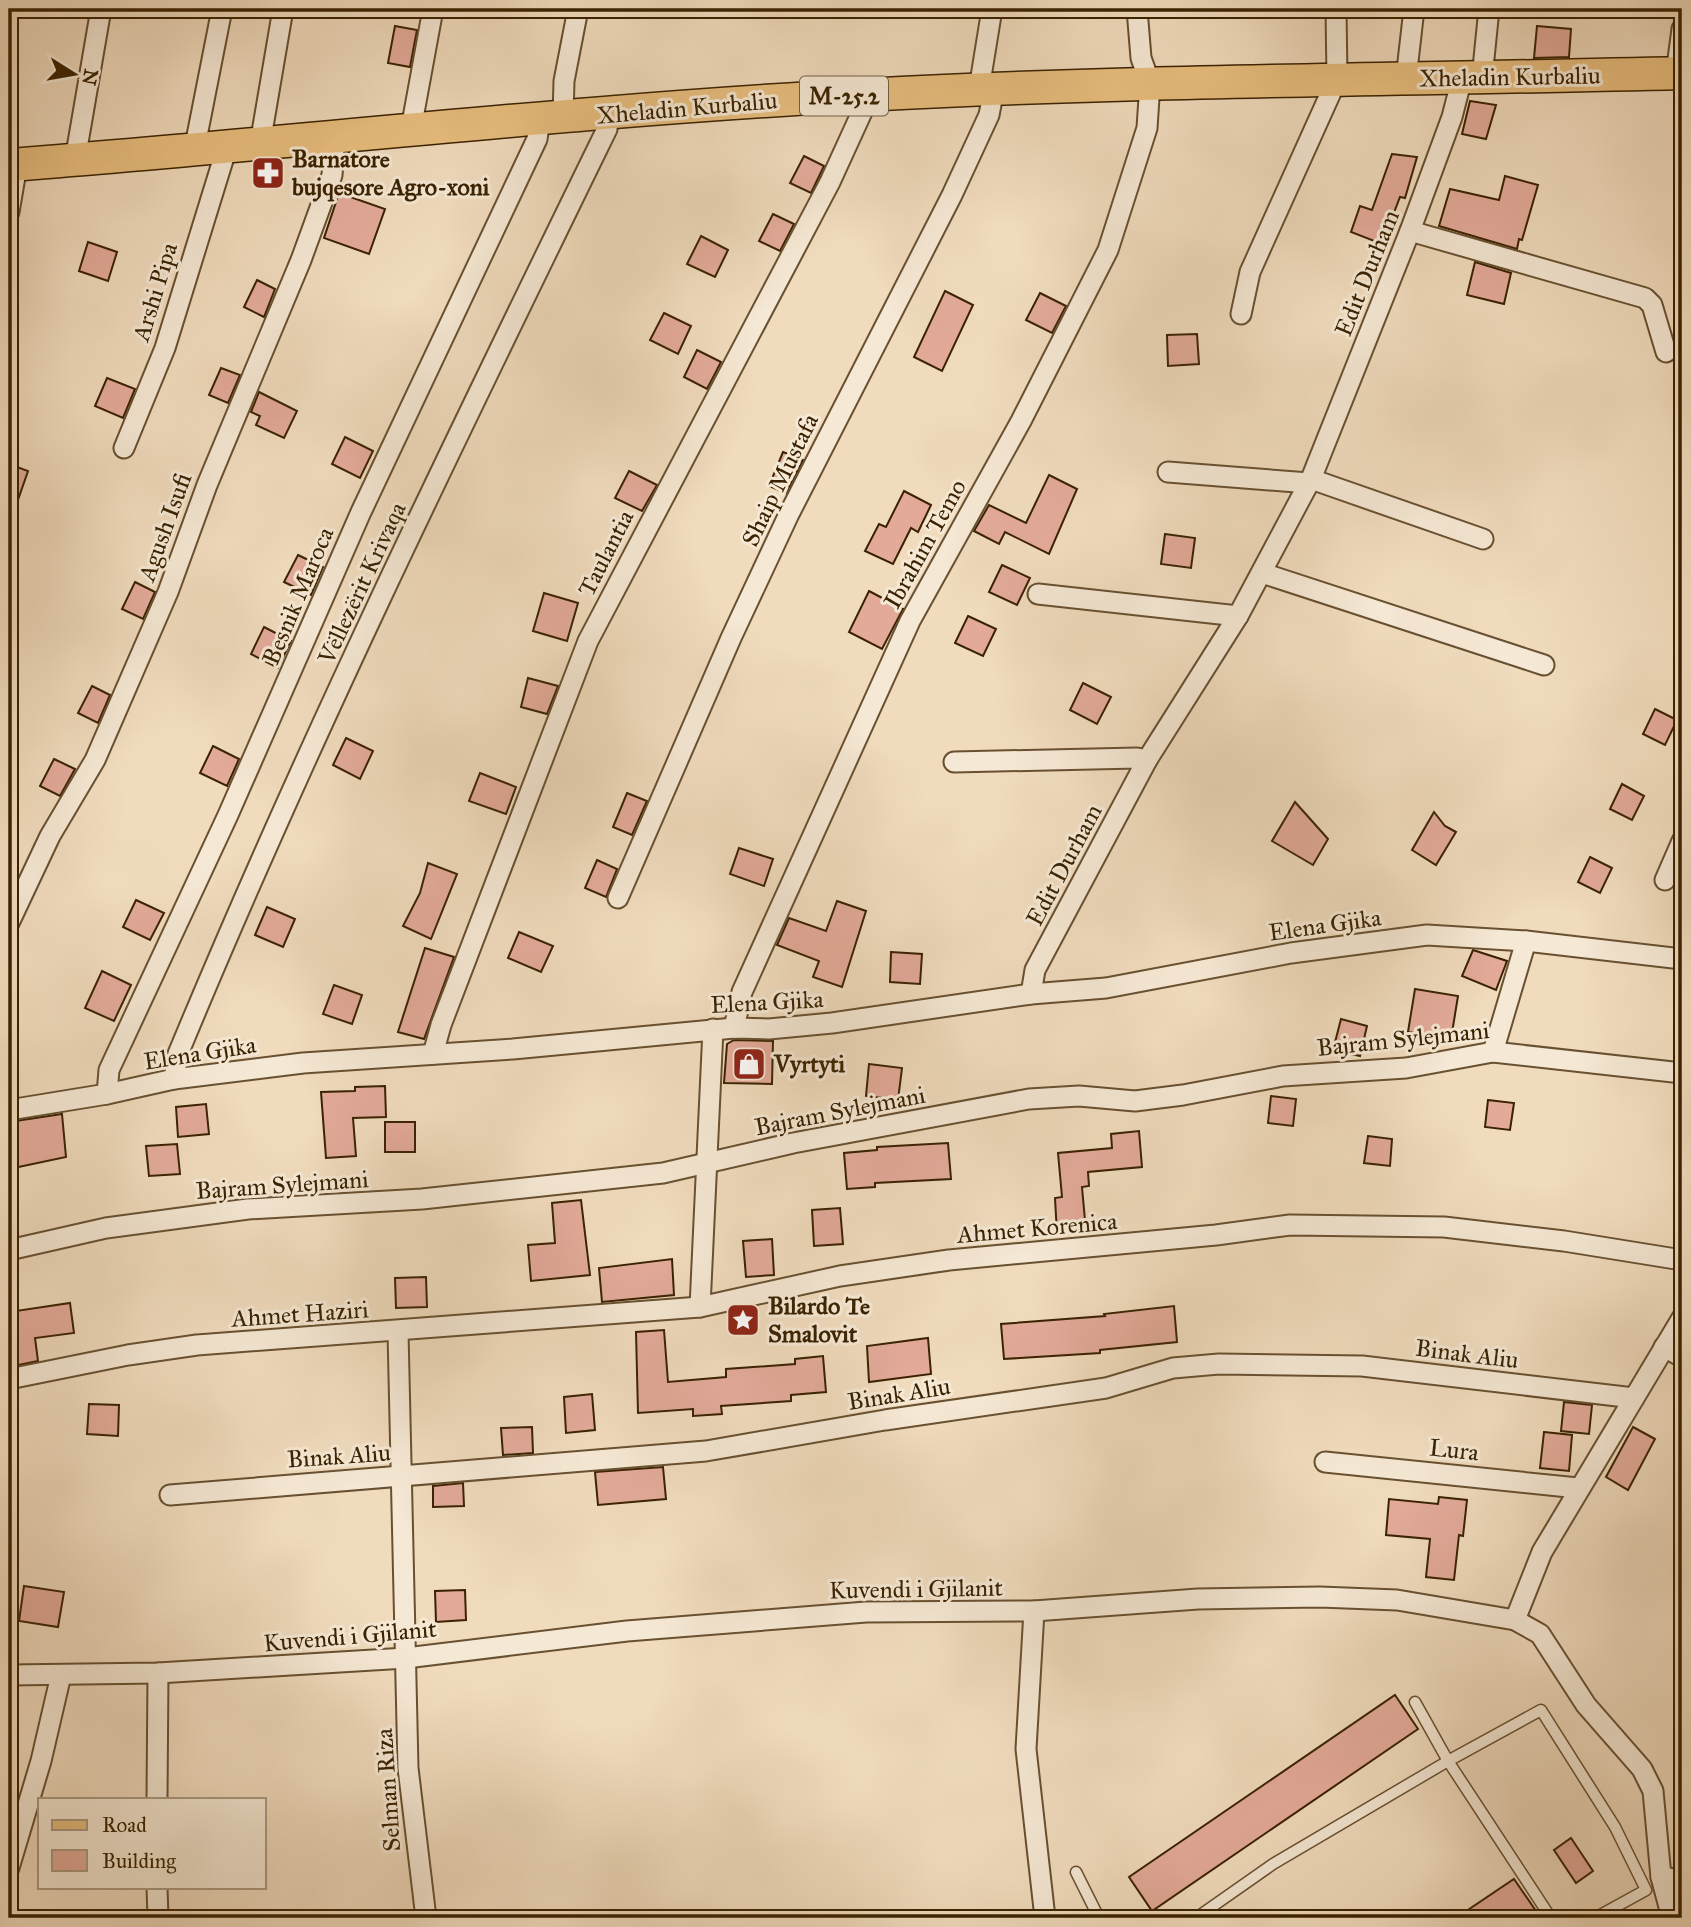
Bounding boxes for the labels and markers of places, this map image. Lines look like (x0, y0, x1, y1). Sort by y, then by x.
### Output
place label: Barnatore bujqesore Agro-xoni (291, 144, 490, 202)
pharmacy icon: Barnatore bujqesore Agro-xoni (249, 154, 287, 192)
shop icon: Vyrtyti (730, 1045, 768, 1083)
place label: Vyrtyti (773, 1049, 846, 1079)
place label: Bilardo Te Smalovit (768, 1291, 870, 1349)
place icon: Bilardo Te Smalovit (724, 1301, 762, 1339)

